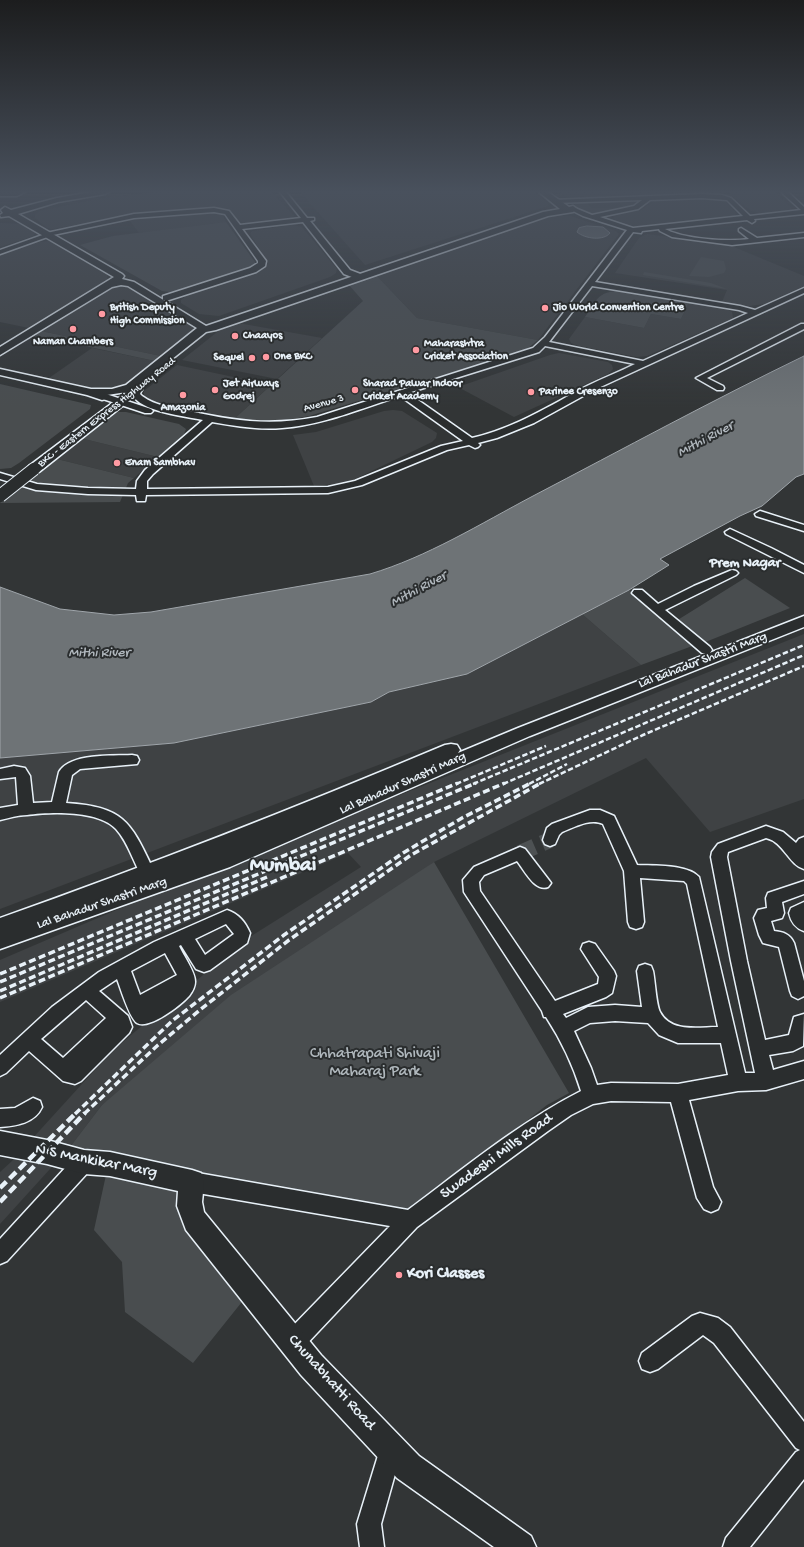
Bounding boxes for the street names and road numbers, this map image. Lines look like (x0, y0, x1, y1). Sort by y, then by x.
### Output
street label: BKC - Eastern Express Highway Road (36, 355, 178, 471)
street label: Avenue 3 (302, 392, 346, 416)
street label: Lal Bahadur Shastri Marg (637, 629, 769, 693)
street label: Lal Bahadur Shastri Marg (338, 749, 468, 819)
street label: Lal Bahadur Shastri Marg (35, 874, 169, 934)
street label: Swadeshi Mills Road (437, 1110, 557, 1204)
street label: N S Mankikar Marg (33, 1141, 159, 1183)
street label: Chunabhatti Road (283, 1331, 379, 1435)

